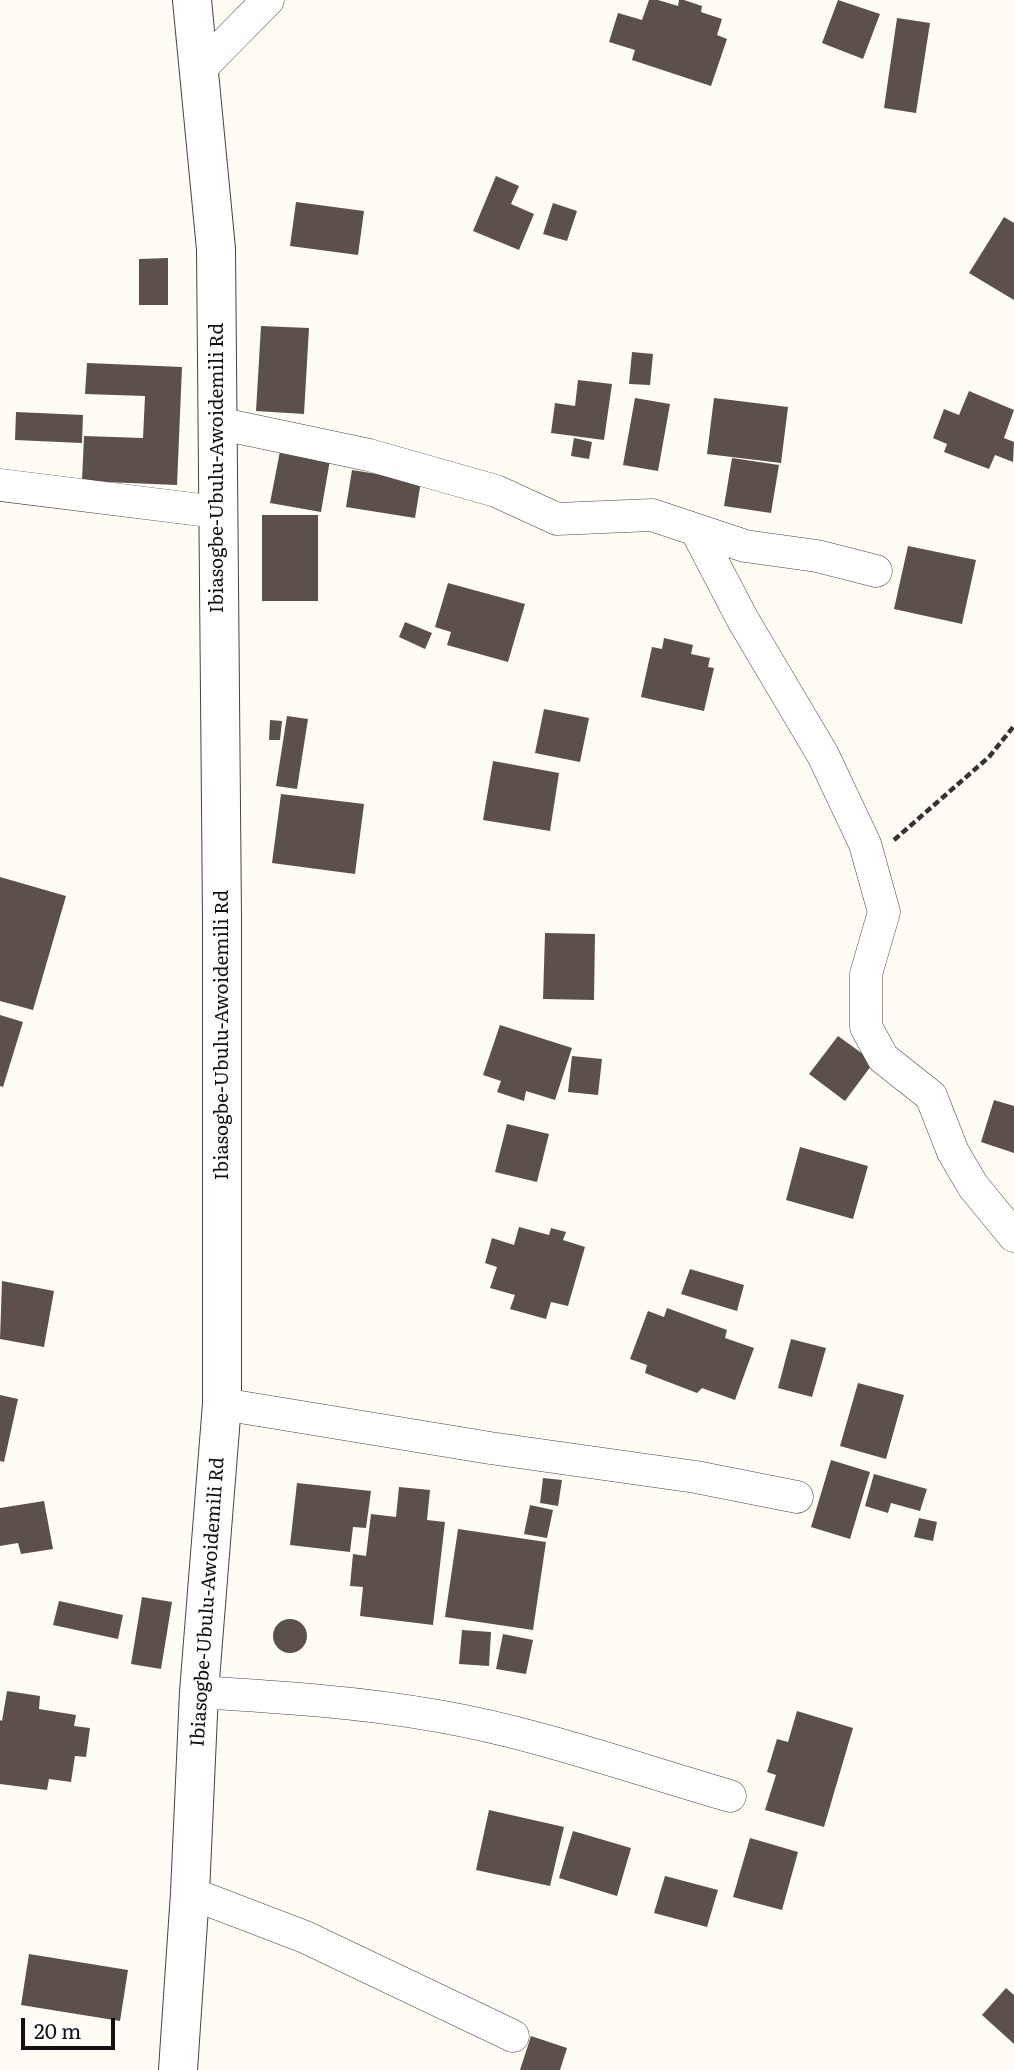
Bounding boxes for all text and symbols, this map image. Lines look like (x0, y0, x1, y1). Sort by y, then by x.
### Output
street label: Ibiasogbe-Ubulu-Awoidemili Rd (206, 323, 228, 613)
street label: Ibiasogbe-Ubulu-Awoidemili Rd (211, 890, 233, 1180)
street label: Ibiasogbe-Ubulu-Awoidemili Rd (187, 1456, 229, 1748)
scale bar (24, 2004, 119, 2048)
text: 20 m (34, 2014, 81, 2045)

